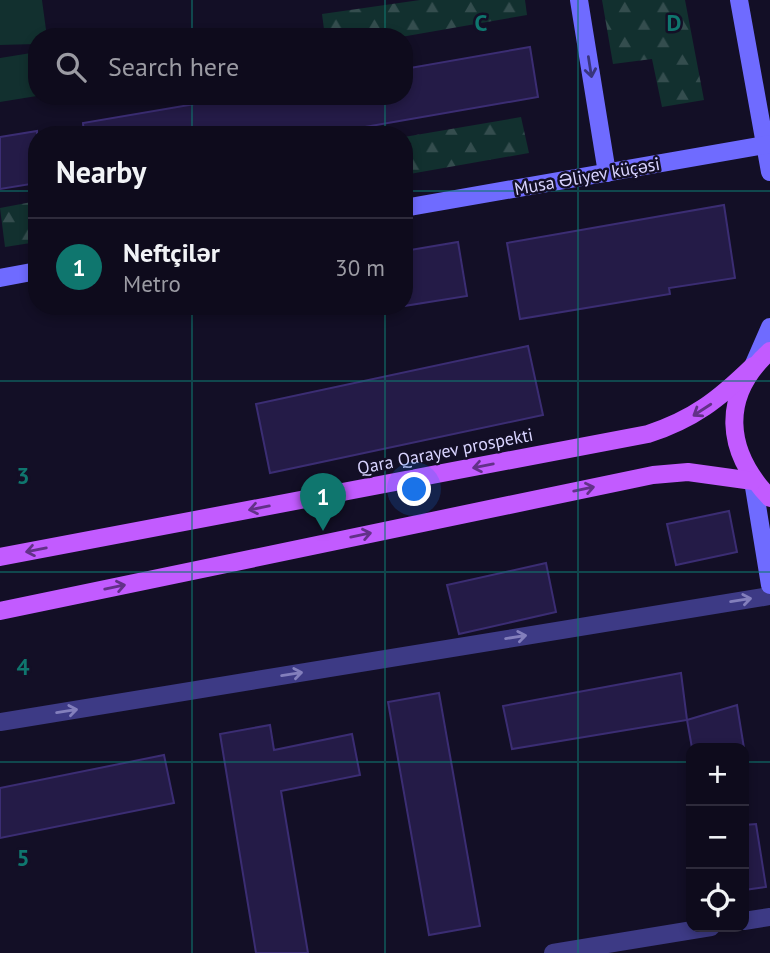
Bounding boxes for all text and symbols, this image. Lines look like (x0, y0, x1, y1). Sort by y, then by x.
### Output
text: C (475, 8, 488, 37)
text: D (667, 8, 681, 37)
search box (28, 28, 413, 105)
icon: search (52, 48, 90, 86)
text: Search here (108, 50, 239, 83)
one-way arrow (584, 55, 597, 78)
text: Nearby (56, 152, 146, 191)
street label: Musa Əliyev küçəsi (512, 152, 662, 200)
text: Neftçilər (123, 236, 220, 269)
text: 1 (72, 253, 86, 282)
text: 30 m (335, 253, 385, 282)
text: Metro (123, 269, 181, 298)
one-way arrow (693, 403, 712, 417)
street label: Qara Qarayev prospekti (355, 423, 535, 479)
one-way arrow (472, 459, 495, 473)
text: 3 (16, 461, 30, 490)
your location (397, 472, 431, 506)
pin: 1 (300, 473, 346, 531)
one-way arrow (572, 481, 595, 495)
one-way arrow (248, 501, 271, 515)
one-way arrow (349, 528, 372, 542)
one-way arrow (25, 544, 48, 557)
one-way arrow (103, 579, 126, 593)
one-way arrow (729, 593, 752, 606)
one-way arrow (504, 630, 527, 643)
text: 4 (16, 652, 30, 681)
one-way arrow (280, 667, 303, 680)
one-way arrow (55, 704, 78, 717)
map controls (686, 743, 749, 932)
button: + (686, 743, 749, 806)
button: − (686, 806, 749, 869)
text: 5 (16, 843, 30, 872)
button: locate (686, 869, 749, 932)

